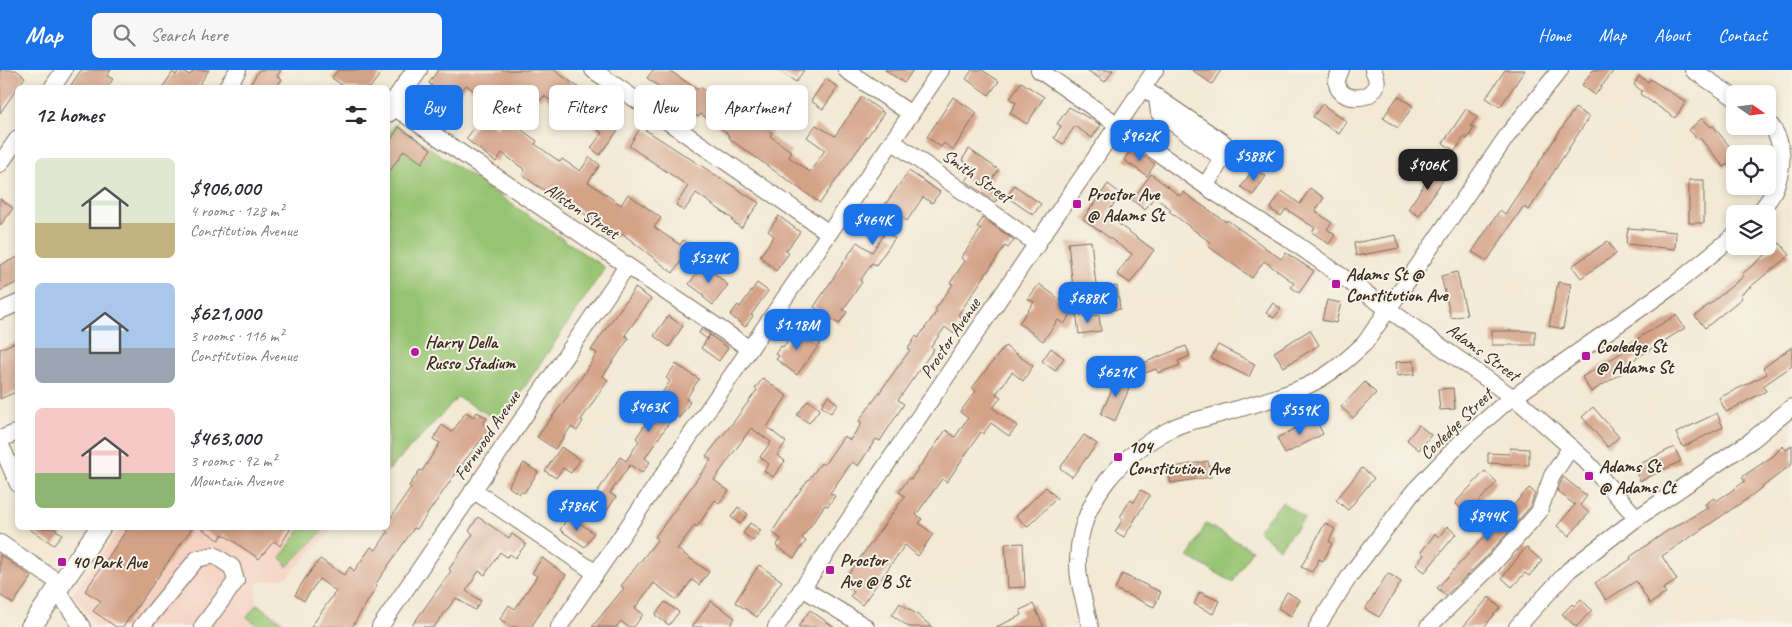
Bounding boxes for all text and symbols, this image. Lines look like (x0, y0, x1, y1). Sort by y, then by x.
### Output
search box (92, 13, 442, 58)
text: Map (25, 20, 62, 50)
icon: search (110, 21, 138, 49)
text: Search here (150, 23, 228, 47)
text: Home (1538, 24, 1571, 46)
text: Map (1599, 24, 1626, 46)
text: About (1654, 24, 1690, 46)
text: Contact (1718, 24, 1767, 46)
chip: Buy (405, 85, 463, 130)
chip: Rent (473, 85, 539, 130)
chip: Filters (549, 85, 624, 130)
chip: New (634, 85, 696, 130)
chip: Apartment (706, 85, 808, 130)
north arrow (1726, 85, 1776, 135)
map controls (1726, 85, 1776, 255)
icon: filters (342, 101, 370, 129)
text: 12 homes (35, 102, 104, 128)
pin: $962K (1105, 119, 1175, 162)
text: $962K (1121, 126, 1159, 146)
pin: $588K (1219, 140, 1289, 182)
street label: Smith Street (938, 144, 1018, 210)
button: locate (1726, 145, 1776, 195)
text: $588K (1236, 146, 1272, 166)
pin: $906K (1393, 148, 1463, 191)
text: $906K (1409, 155, 1447, 175)
text: $906,000 (190, 175, 261, 201)
icon: home (75, 178, 135, 238)
street label: Allston Street (541, 178, 625, 245)
place label: Proctor Ave @ Adams St (1087, 183, 1166, 226)
marker: Proctor Ave @ Adams St (1071, 198, 1083, 210)
text: 4 rooms · 128 m² (190, 201, 284, 221)
pin: $464K (838, 204, 908, 246)
button: layers (1726, 205, 1776, 255)
text: $464K (854, 210, 892, 230)
text: Constitution Avenue (190, 221, 297, 241)
pin: $524K (674, 242, 744, 284)
text: $524K (691, 248, 727, 268)
place label: Adams St @ Constitution Ave (1346, 263, 1449, 306)
marker: Adams St @ Constitution Ave (1330, 278, 1342, 290)
pin: $688K (1053, 282, 1123, 324)
text: $688K (1069, 288, 1107, 308)
street label: Proctor Avenue (915, 293, 986, 382)
text: $621,000 (190, 300, 261, 326)
icon: home (75, 303, 135, 363)
pin: $1.18M (756, 308, 838, 351)
text: $1.18M (775, 315, 819, 335)
street label: Adams Street (1442, 318, 1526, 388)
text: 3 rooms · 116 m² (190, 326, 284, 346)
place label: Harry Della Russo Stadium (425, 331, 516, 374)
place label: Cooledge St @ Adams St (1596, 335, 1675, 378)
text: Constitution Avenue (190, 346, 297, 366)
marker: Harry Della Russo Stadium (409, 346, 421, 358)
marker: Cooledge St @ Adams St (1580, 350, 1592, 362)
pin: $621K (1081, 356, 1151, 398)
text: $621K (1097, 362, 1135, 382)
street label: Cooledge Street (1415, 382, 1499, 464)
street label: Fernwood Avenue (449, 385, 526, 484)
pin: $463K (614, 390, 684, 433)
pin: $559K (1265, 394, 1335, 436)
text: $463K (630, 397, 668, 417)
text: $559K (1282, 400, 1318, 420)
text: $463,000 (190, 425, 261, 451)
icon: home (75, 428, 135, 488)
place label: 104 Constitution Ave (1128, 436, 1231, 479)
text: 3 rooms · 92 m² (190, 451, 276, 471)
marker: 104 Constitution Ave (1112, 451, 1124, 463)
place label: Adams St @ Adams Ct (1599, 455, 1678, 498)
marker: Adams St @ Adams Ct (1583, 470, 1595, 482)
text: Mountain Avenue (190, 471, 283, 491)
pin: $786K (542, 490, 612, 532)
text: $786K (558, 496, 596, 516)
pin: $844K (1453, 500, 1523, 542)
text: $844K (1470, 506, 1506, 526)
place label: Proctor Ave @ B St (840, 549, 912, 592)
place label: 40 Park Ave (72, 551, 149, 573)
marker: 40 Park Ave (56, 556, 68, 568)
marker: Proctor Ave @ B St (824, 564, 836, 576)

